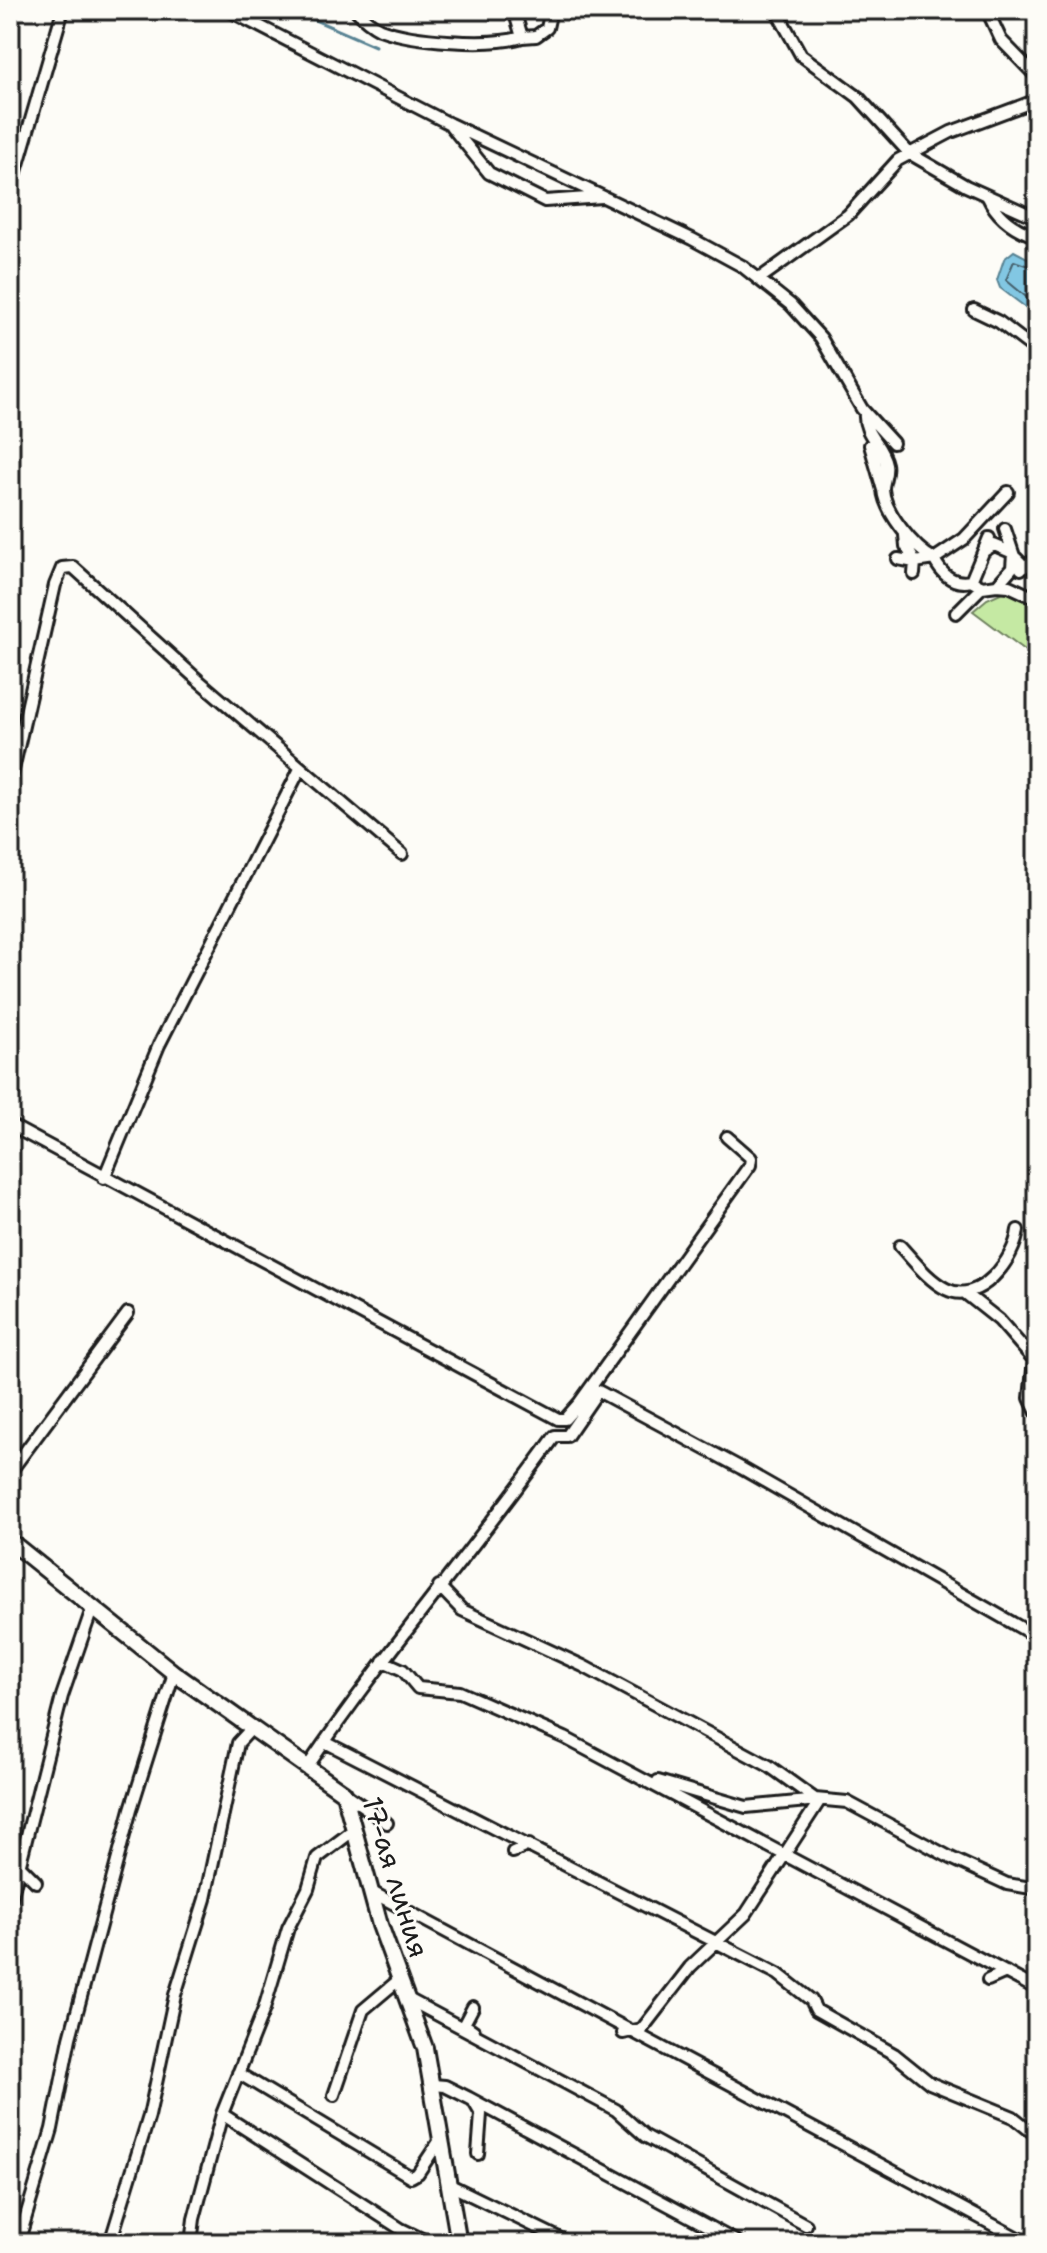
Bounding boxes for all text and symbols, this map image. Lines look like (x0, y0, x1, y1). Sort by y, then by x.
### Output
street label: 17-ая линия (353, 1792, 439, 1962)

